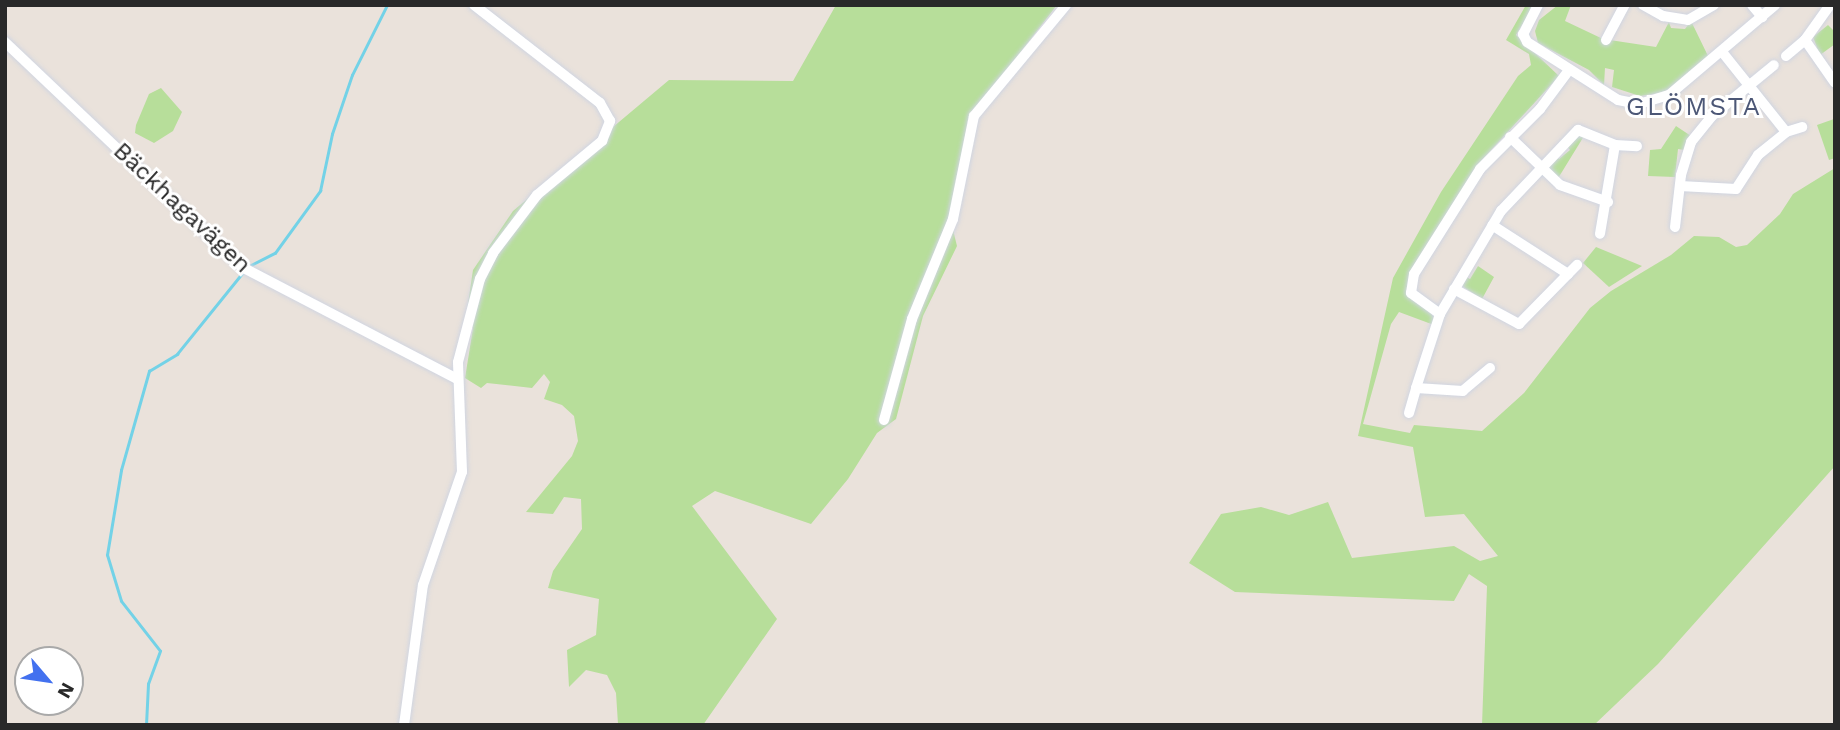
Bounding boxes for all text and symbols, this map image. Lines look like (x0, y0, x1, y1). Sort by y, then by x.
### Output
district label: GLÖMSTA (1627, 91, 1761, 123)
street label: Bäckhagavägen (107, 137, 257, 279)
north arrow (14, 646, 84, 716)
text: N (53, 679, 80, 702)

